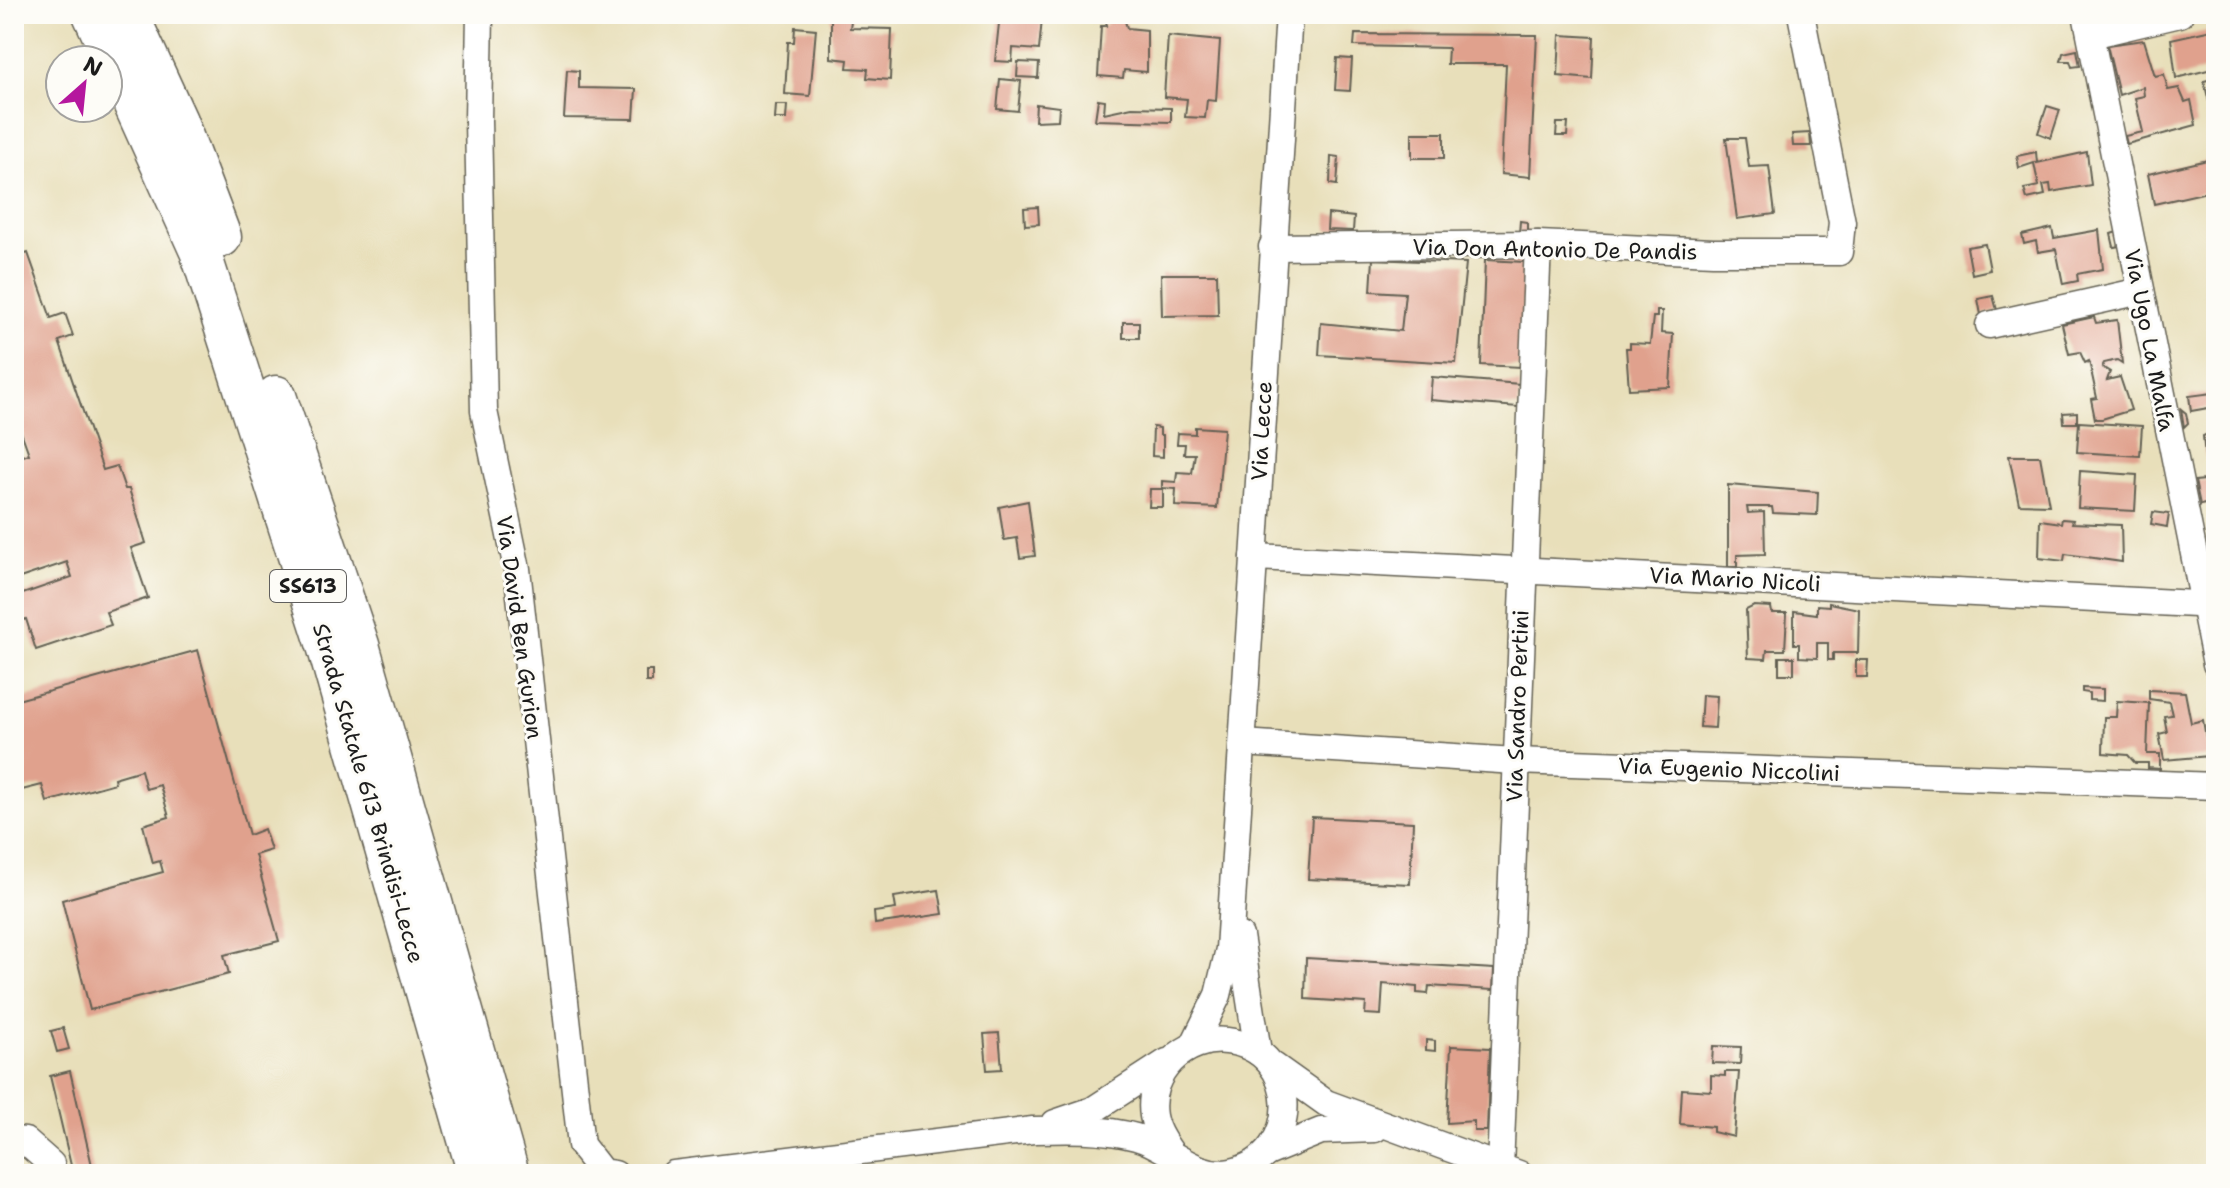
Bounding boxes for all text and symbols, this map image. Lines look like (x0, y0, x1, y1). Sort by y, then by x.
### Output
north arrow (44, 44, 124, 124)
text: N (79, 50, 107, 84)
street label: Via Don Antonio De Pandis (1412, 233, 1698, 266)
street label: Via Ugo La Malfa (2118, 246, 2181, 434)
street label: Via Lecce (1244, 381, 1279, 482)
street label: Via David Ben Gurion (489, 513, 550, 741)
street label: Via Mario Nicoli (1648, 561, 1822, 598)
road number: SS613 (270, 570, 346, 602)
street label: Via Sandro Pertini (1500, 609, 1535, 803)
street label: Strada Statale 613 Brindisi-Lecce (306, 620, 431, 966)
street label: Via Eugenio Niccolini (1618, 751, 1840, 788)

